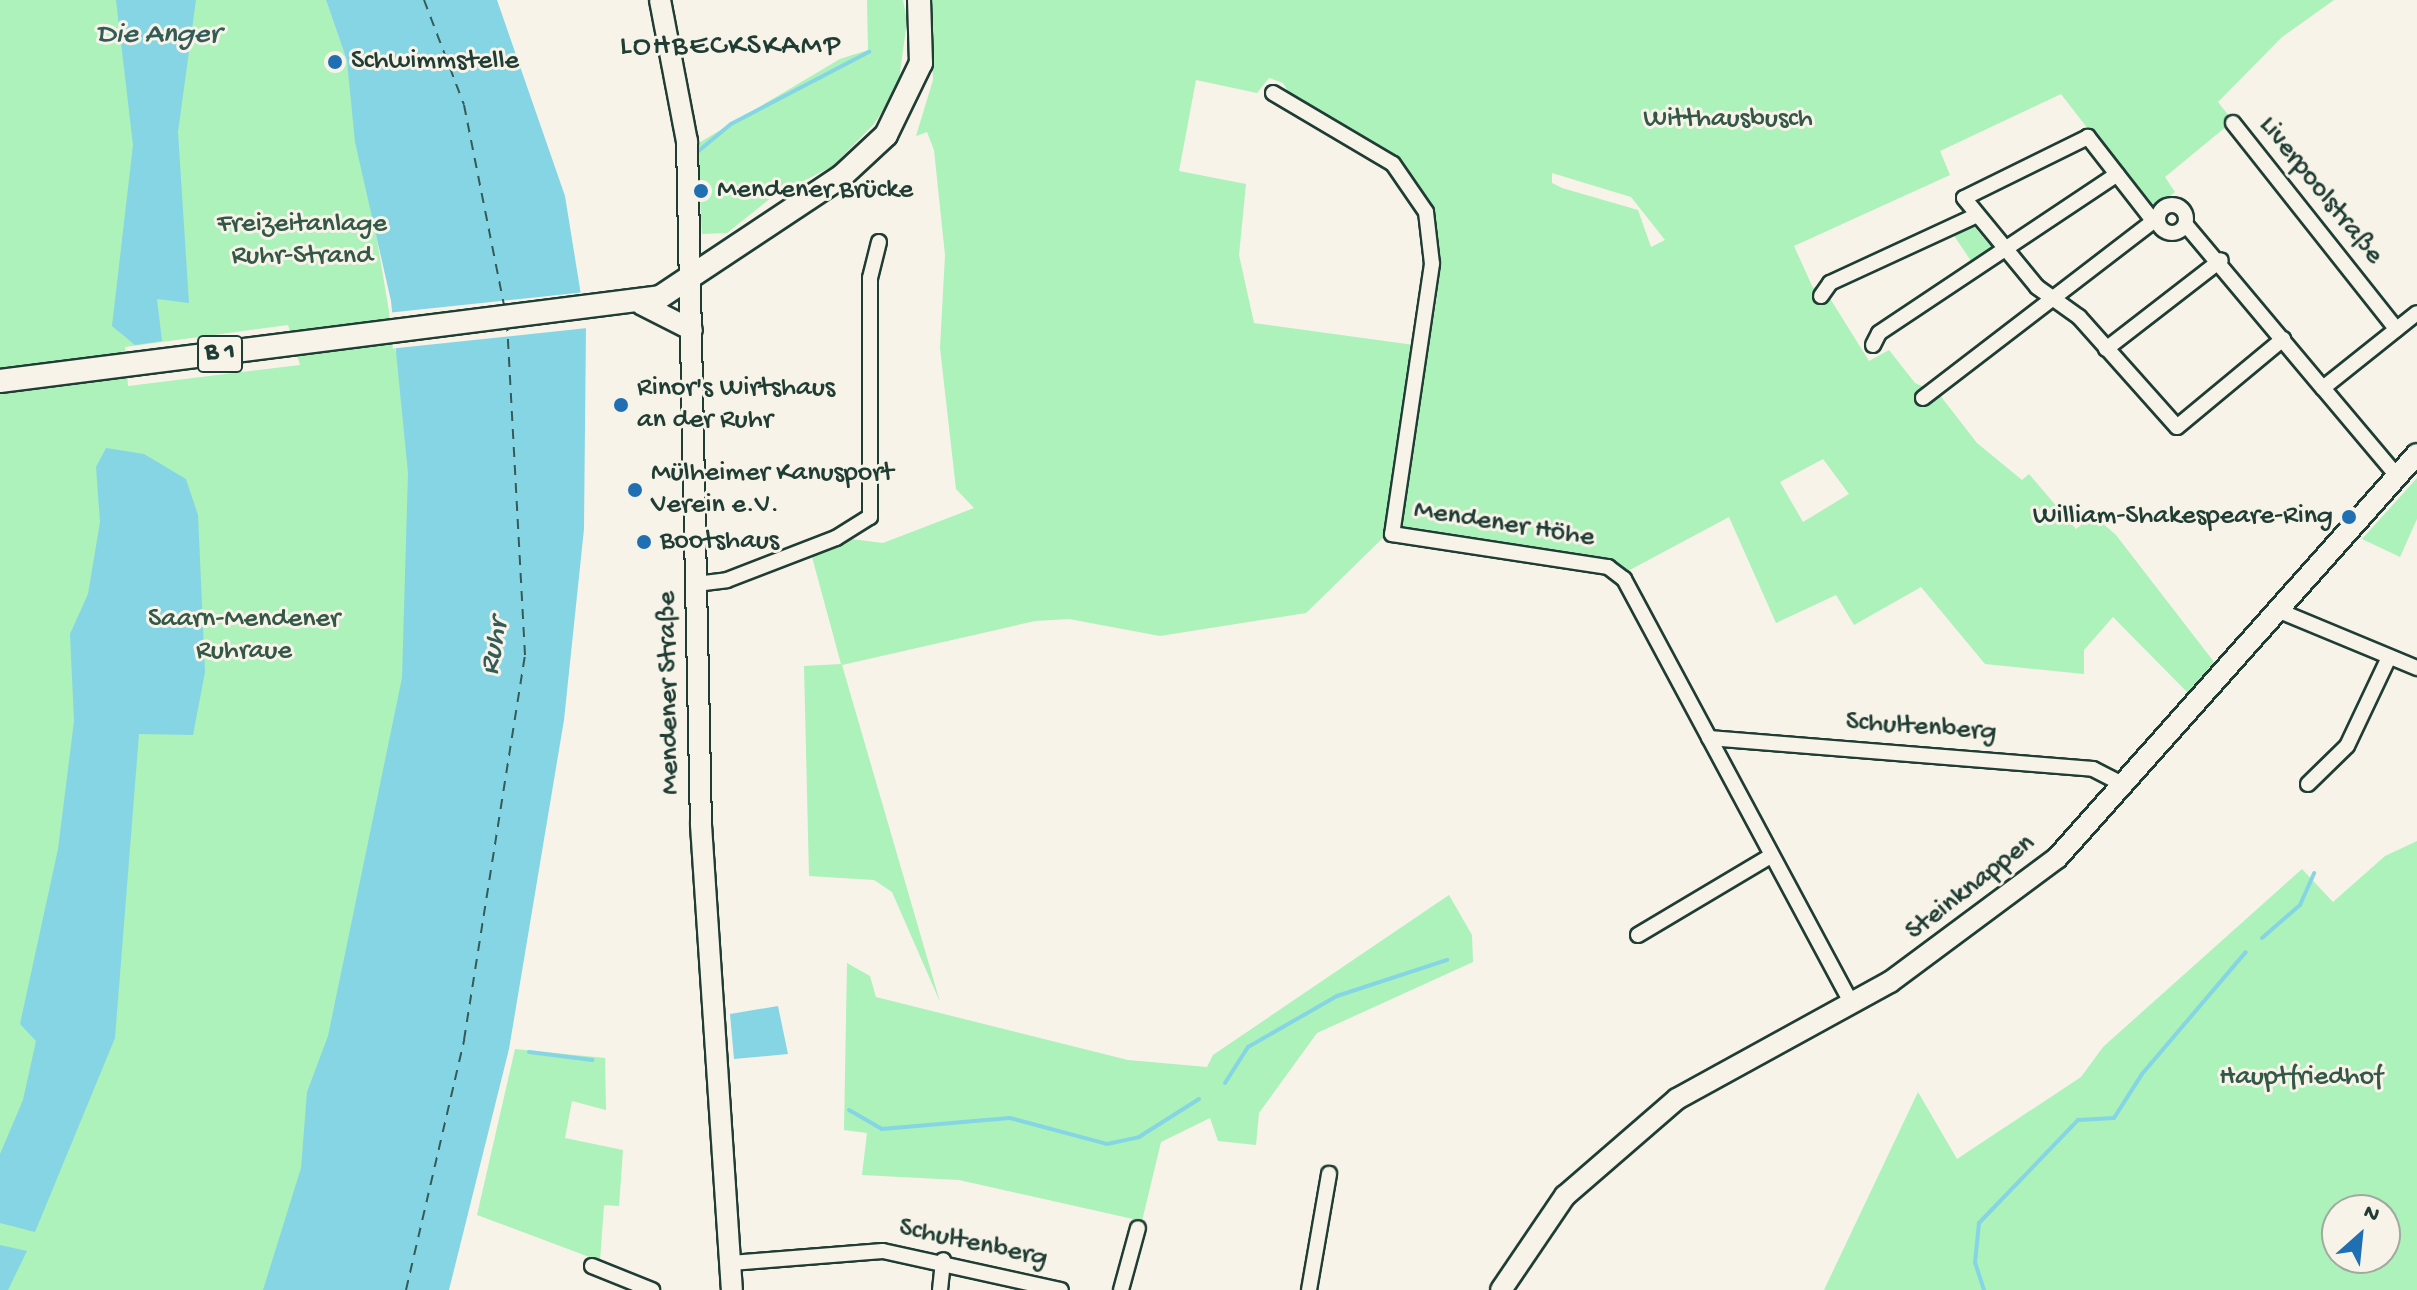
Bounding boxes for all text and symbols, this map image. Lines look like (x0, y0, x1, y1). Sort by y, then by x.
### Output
water label: Die Anger (96, 18, 220, 54)
district label: LOHBECKSKAMP (620, 30, 842, 66)
place label: Schwimmstelle (351, 45, 519, 79)
marker: Schwimmstelle (326, 53, 344, 71)
park label: Witthausbusch (1643, 103, 1813, 137)
street label: Liverpoolstraße (2250, 110, 2390, 272)
place label: Mendener Brücke (717, 174, 913, 208)
marker: Mendener Brücke (692, 182, 710, 200)
park label: Freizeitanlage Ruhr-Strand (217, 208, 387, 274)
road number: B 1 (196, 332, 244, 376)
place label: Rinor's Wirtshaus an der Ruhr (637, 372, 835, 438)
marker: Rinor's Wirtshaus an der Ruhr (612, 396, 630, 414)
place label: Mülheimer Kanusport Verein e.V. (651, 457, 894, 523)
marker: Mülheimer Kanusport Verein e.V. (626, 481, 644, 499)
street label: Mendener Höhe (1411, 494, 1597, 556)
place label: William-Shakespeare-Ring (2033, 500, 2333, 534)
marker: William-Shakespeare-Ring (2340, 508, 2358, 526)
place label: Bootshaus (660, 525, 779, 559)
marker: Bootshaus (635, 533, 653, 551)
street label: Mendener Straße (651, 591, 689, 795)
park label: Saarn-Mendener Ruhraue (148, 603, 340, 669)
water label: Ruhr (473, 616, 519, 678)
street label: Schultenberg (1844, 706, 1998, 750)
street label: Steinknappen (1900, 827, 2042, 949)
park label: Hauptfriedhof (2219, 1061, 2383, 1095)
north arrow (2321, 1194, 2401, 1274)
text: N (2359, 1200, 2383, 1229)
street label: Schultenberg (896, 1212, 1050, 1276)

